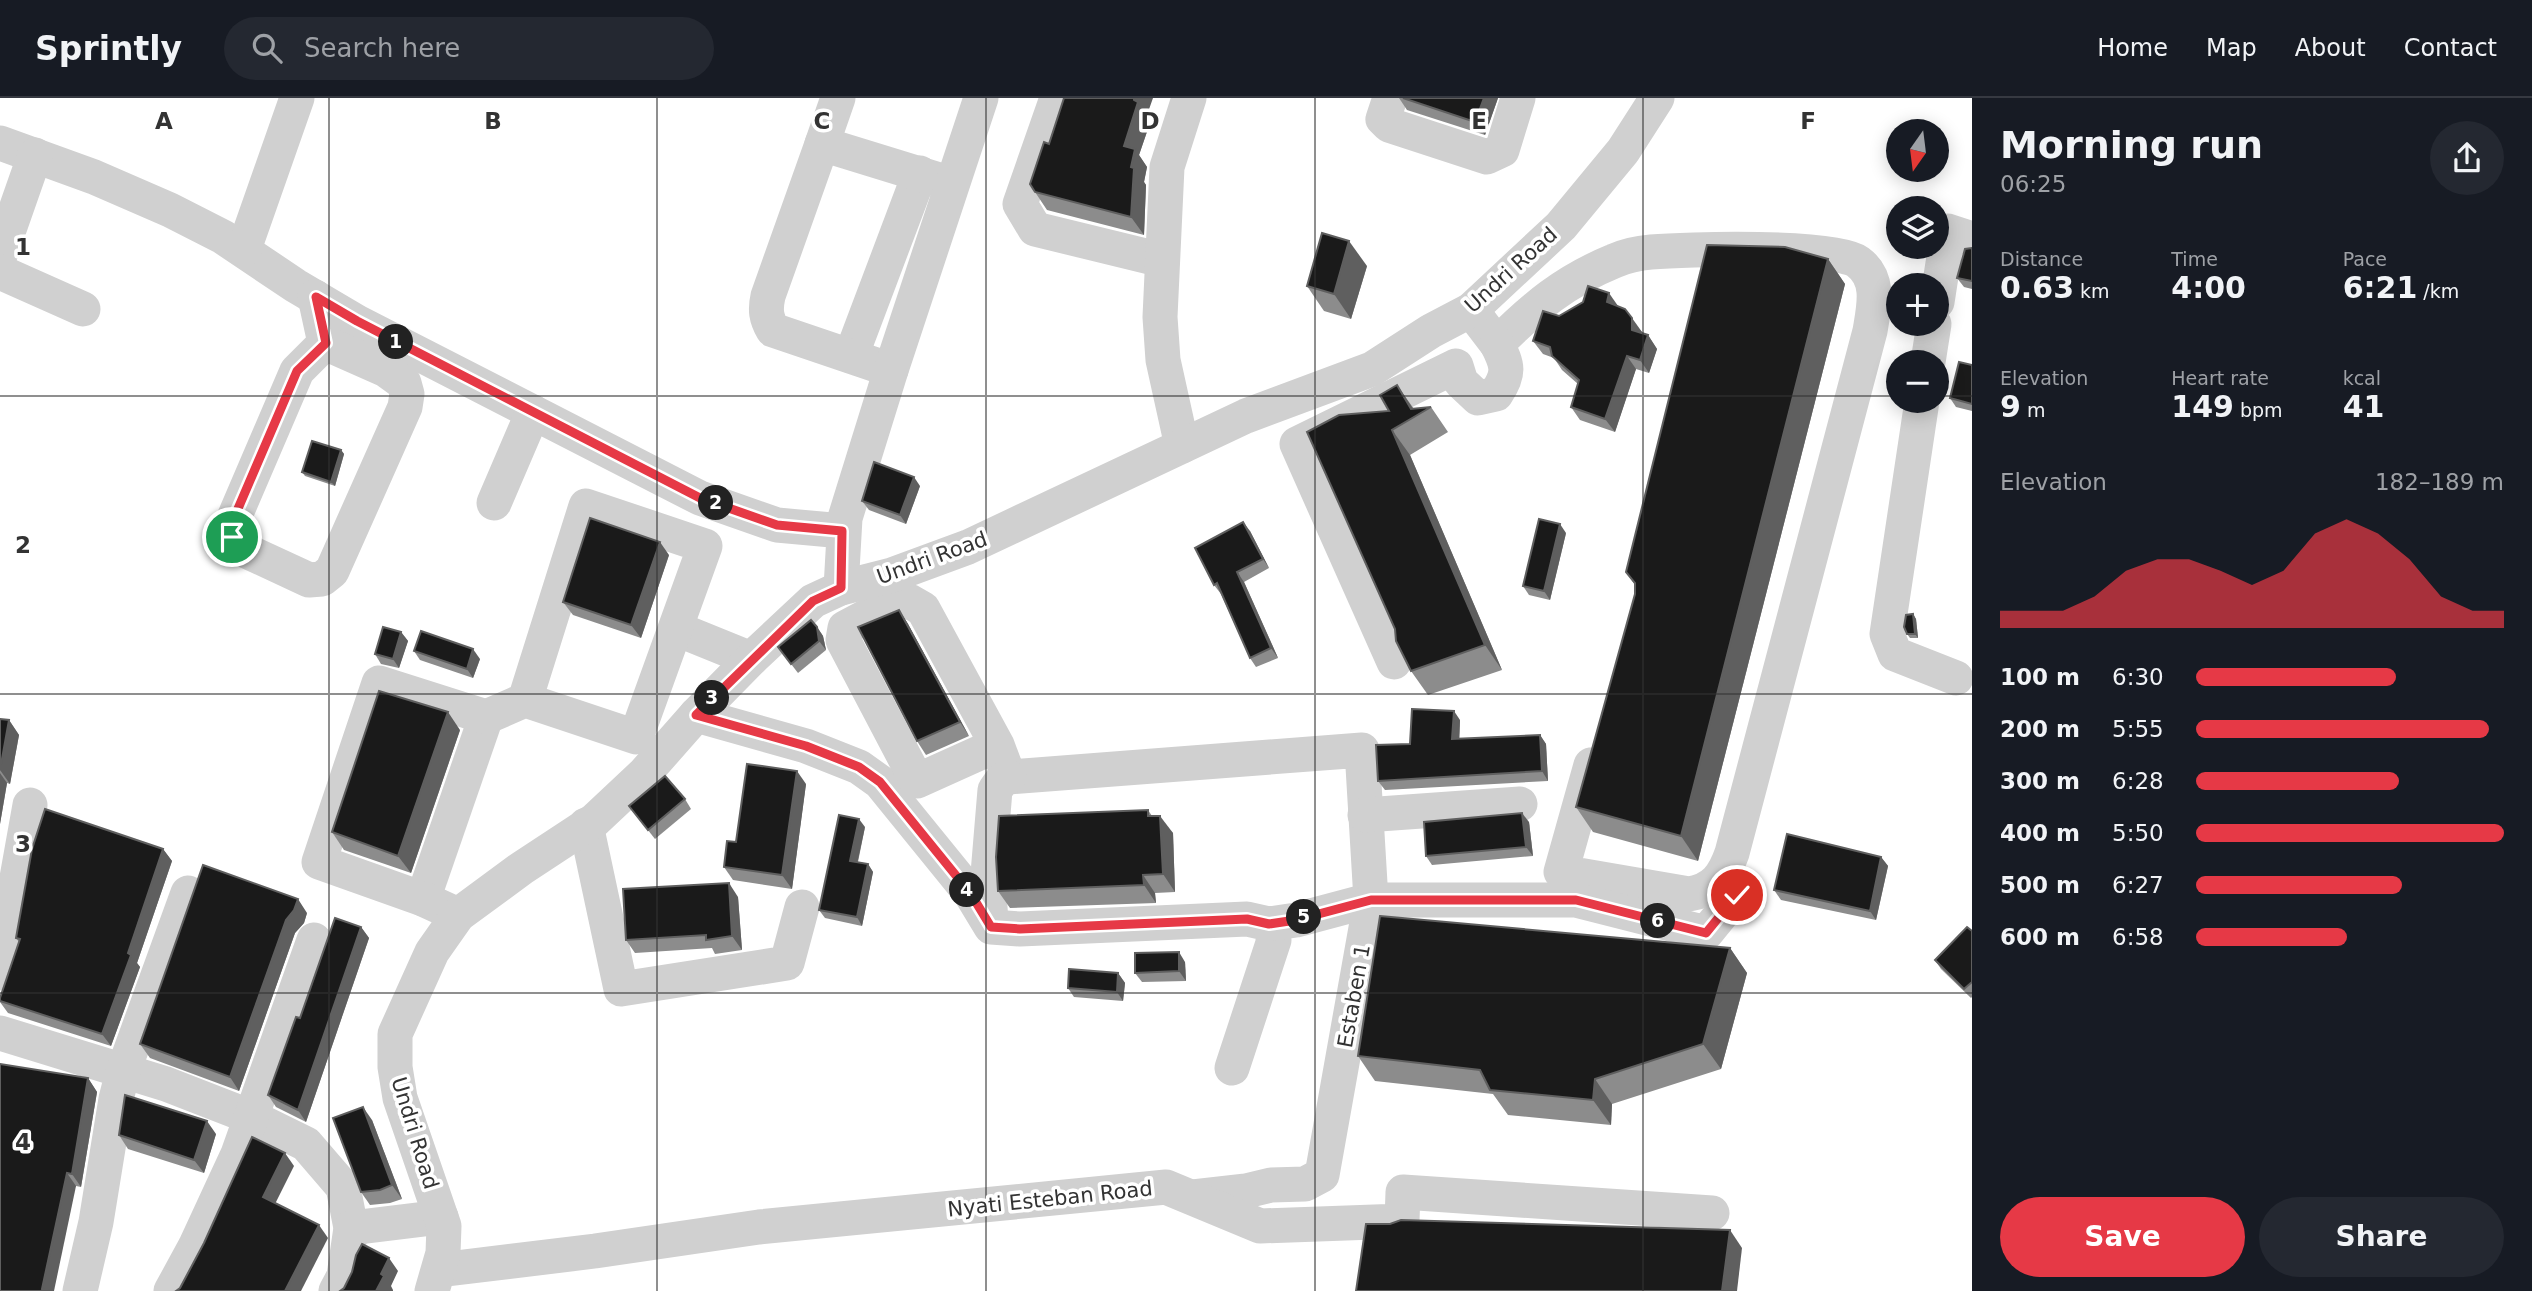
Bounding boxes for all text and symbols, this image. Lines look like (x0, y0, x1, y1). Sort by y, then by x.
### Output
search box (224, 17, 714, 80)
text: Sprintly (35, 29, 182, 68)
icon: search (248, 29, 286, 67)
text: Search here (304, 33, 460, 63)
text: Home (2097, 34, 2168, 62)
text: Map (2206, 34, 2257, 62)
text: About (2295, 34, 2366, 62)
text: Contact (2404, 34, 2497, 62)
text: A (155, 108, 173, 134)
text: B (484, 108, 502, 134)
text: C (814, 108, 830, 134)
text: D (1140, 108, 1160, 134)
text: E (1471, 108, 1487, 134)
text: F (1800, 108, 1816, 134)
north arrow (1886, 119, 1950, 182)
map controls (1886, 119, 1949, 413)
button: share (2430, 121, 2504, 195)
text: Morning run (2000, 123, 2263, 167)
text: 06:25 (2000, 171, 2066, 197)
button: layers (1886, 196, 1949, 259)
street label: Undri Road (1460, 222, 1562, 318)
text: 1 (15, 234, 31, 260)
text: Distance (2000, 248, 2083, 270)
text: Time (2171, 248, 2218, 270)
text: Pace (2343, 248, 2387, 270)
text: 0.63 (2000, 270, 2074, 305)
text: 4:00 (2171, 270, 2246, 305)
text: 6:21 (2343, 270, 2417, 305)
button: + (1886, 273, 1949, 336)
text: km (2074, 280, 2110, 302)
text: /km (2417, 280, 2459, 302)
pin: 1 (378, 324, 414, 360)
text: 1 (389, 330, 402, 352)
button: − (1886, 350, 1949, 413)
text: Elevation (2000, 367, 2088, 389)
text: Heart rate (2171, 367, 2269, 389)
text: kcal (2343, 367, 2381, 389)
text: 9 (2000, 389, 2021, 424)
text: 149 (2171, 389, 2234, 424)
text: 41 (2343, 389, 2384, 424)
text: m (2021, 399, 2045, 421)
text: bpm (2234, 399, 2283, 421)
text: Elevation (2000, 469, 2107, 495)
text: 182–189 m (2375, 469, 2504, 495)
pin: 2 (698, 486, 734, 520)
text: 2 (709, 491, 722, 513)
pin (202, 507, 262, 567)
icon: arrive (213, 518, 251, 556)
street label: Undri Road (873, 527, 991, 589)
text: 2 (15, 532, 31, 558)
text: 100 m (2000, 664, 2080, 690)
text: 6:30 (2112, 664, 2164, 690)
pin: 3 (694, 680, 730, 716)
text: 3 (705, 686, 718, 708)
text: 200 m (2000, 716, 2080, 742)
text: 5:55 (2112, 716, 2164, 742)
text: 300 m (2000, 768, 2080, 794)
text: 6:28 (2112, 768, 2164, 794)
text: 400 m (2000, 820, 2080, 846)
text: 5:50 (2112, 820, 2164, 846)
text: 3 (15, 831, 31, 857)
pin (1707, 865, 1767, 925)
pin: 4 (950, 872, 984, 908)
text: 500 m (2000, 872, 2080, 898)
text: 6:27 (2112, 872, 2164, 898)
icon: check (1718, 876, 1756, 914)
text: 4 (960, 878, 973, 900)
pin: 5 (1286, 900, 1322, 934)
pin: 6 (1640, 904, 1676, 938)
text: 5 (1297, 905, 1310, 927)
text: 6 (1651, 909, 1664, 931)
text: 600 m (2000, 924, 2080, 950)
text: 6:58 (2112, 924, 2164, 950)
street label: Estaben 1 (1333, 942, 1375, 1050)
street label: Undri Road (387, 1074, 443, 1192)
text: 4 (15, 1129, 31, 1155)
street label: Nyati Esteban Road (946, 1176, 1154, 1222)
button: Save (2000, 1197, 2245, 1277)
button: Share (2259, 1197, 2504, 1277)

